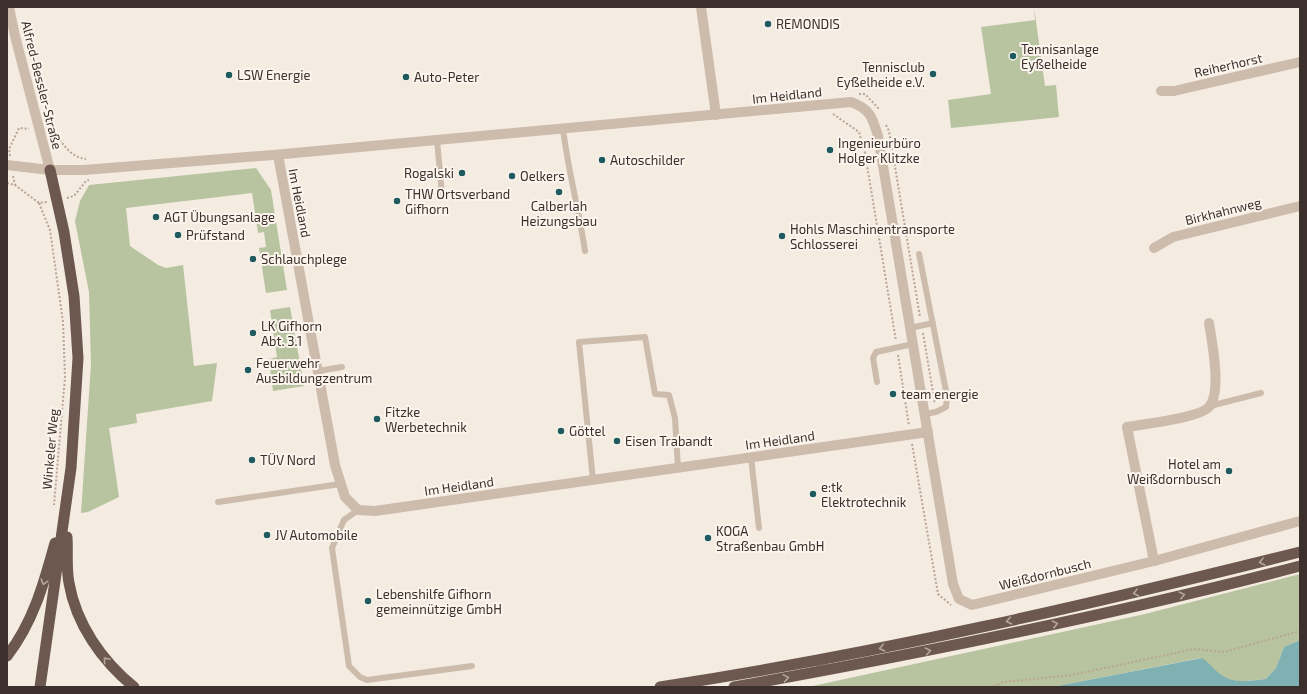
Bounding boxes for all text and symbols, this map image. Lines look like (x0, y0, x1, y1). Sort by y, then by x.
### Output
place label: REMONDIS (776, 16, 840, 32)
street label: Alfred-Bessler-Straße (18, 19, 66, 151)
marker: REMONDIS (763, 19, 773, 29)
place label: Tennisanlage Eyßelheide (1021, 41, 1099, 72)
street label: Reiherhorst (1192, 49, 1264, 81)
marker: Tennisanlage Eyßelheide (1008, 51, 1018, 61)
place label: Tennisclub Eyßelheide e.V. (836, 59, 925, 90)
place label: LSW Energie (237, 67, 310, 83)
place label: Auto-Peter (414, 69, 479, 85)
marker: Tennisclub Eyßelheide e.V. (928, 69, 938, 79)
marker: LSW Energie (224, 70, 234, 80)
marker: Auto-Peter (401, 72, 411, 82)
street label: Im Heidland (751, 83, 823, 107)
place label: Ingenieurbüro Holger Klitzke (838, 135, 921, 166)
marker: Ingenieurbüro Holger Klitzke (825, 145, 835, 155)
place label: Autoschilder (610, 152, 685, 168)
marker: Autoschilder (597, 155, 607, 165)
place label: Rogalski (404, 165, 454, 181)
street label: Im Heidland (285, 167, 315, 239)
marker: Rogalski (457, 168, 467, 178)
place label: Oelkers (520, 168, 565, 184)
marker: Oelkers (507, 171, 517, 181)
place label: THW Ortsverband Gifhorn (405, 186, 510, 217)
marker: Calberlah Heizungsbau (554, 187, 564, 197)
street label: Birkhahnweg (1183, 194, 1263, 228)
marker: THW Ortsverband Gifhorn (392, 196, 402, 206)
place label: Calberlah Heizungsbau (521, 198, 597, 229)
place label: AGT Übungsanlage (164, 209, 275, 225)
marker: AGT Übungsanlage (151, 212, 161, 222)
place label: Hohls Maschinentransporte Schlosserei (790, 221, 955, 252)
place label: Prüfstand (186, 227, 245, 243)
marker: Prüfstand (173, 230, 183, 240)
marker: Hohls Maschinentransporte Schlosserei (777, 231, 787, 241)
place label: Schlauchplege (261, 251, 347, 267)
marker: Schlauchplege (248, 254, 258, 264)
place label: LK Gifhorn Abt. 3.1 (261, 318, 322, 349)
marker: LK Gifhorn Abt. 3.1 (248, 328, 258, 338)
place label: Feuerwehr Ausbildungzentrum (256, 355, 372, 386)
marker: Feuerwehr Ausbildungzentrum (243, 365, 253, 375)
place label: team energie (901, 386, 979, 402)
marker: team energie (888, 389, 898, 399)
place label: Fitzke Werbetechnik (385, 404, 467, 435)
street label: Winkeler Weg (38, 408, 62, 490)
marker: Fitzke Werbetechnik (372, 414, 382, 424)
place label: Göttel (569, 423, 605, 439)
marker: Göttel (556, 426, 566, 436)
street label: Im Heidland (744, 427, 816, 453)
place label: Eisen Trabandt (625, 433, 712, 449)
marker: Eisen Trabandt (612, 436, 622, 446)
place label: TÜV Nord (260, 452, 316, 468)
marker: TÜV Nord (247, 455, 257, 465)
place label: Hotel am Weißdornbusch (1127, 456, 1221, 487)
marker: Hotel am Weißdornbusch (1224, 466, 1234, 476)
street label: Im Heidland (423, 473, 495, 499)
place label: e:tk Elektrotechnik (821, 479, 907, 510)
marker: e:tk Elektrotechnik (808, 489, 818, 499)
place label: KOGA Straßenbau GmbH (716, 523, 824, 554)
place label: JV Automobile (275, 527, 358, 543)
marker: JV Automobile (262, 530, 272, 540)
marker: KOGA Straßenbau GmbH (703, 533, 713, 543)
street label: Weißdornbusch (997, 555, 1093, 593)
one-way arrow (1259, 557, 1265, 565)
one-way arrow (40, 578, 49, 585)
place label: Lebenshilfe Gifhorn gemeinnützige GmbH (376, 586, 502, 617)
one-way arrow (1133, 588, 1140, 597)
one-way arrow (1178, 592, 1185, 600)
marker: Lebenshilfe Gifhorn gemeinnützige GmbH (363, 596, 373, 606)
one-way arrow (1006, 617, 1012, 625)
one-way arrow (1052, 621, 1058, 629)
one-way arrow (879, 643, 885, 652)
one-way arrow (925, 648, 931, 656)
one-way arrow (103, 657, 111, 665)
one-way arrow (783, 674, 789, 682)

